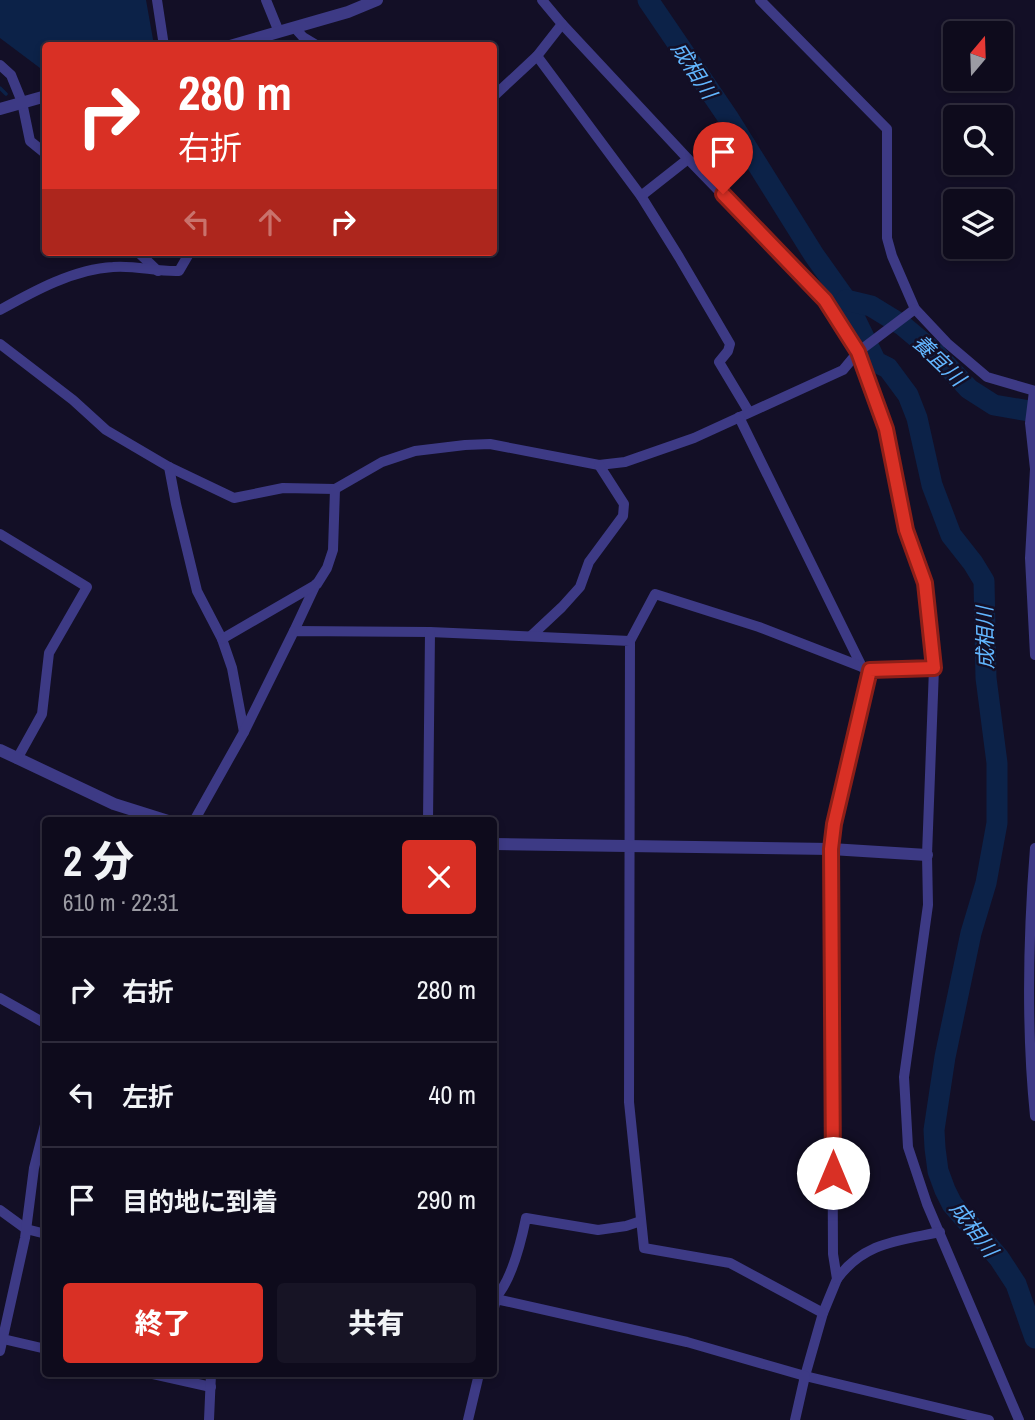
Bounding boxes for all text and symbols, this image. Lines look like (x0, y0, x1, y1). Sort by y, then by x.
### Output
north arrow (943, 21, 1013, 91)
map controls (943, 21, 1013, 259)
water label: 成相川 (665, 36, 724, 106)
text: 280 m (178, 59, 292, 125)
icon: right (63, 70, 154, 161)
button: search (943, 105, 1013, 175)
pin (693, 122, 753, 194)
text: 右折 (178, 126, 242, 169)
icon: arrive (704, 133, 742, 171)
button: layers (943, 189, 1013, 259)
icon: left (178, 203, 216, 241)
icon: ahead (251, 203, 289, 241)
icon: right (324, 203, 362, 241)
water label: 養宜川 (906, 328, 973, 394)
water label: 成相川 (970, 604, 1000, 670)
text: 2 分 (63, 833, 134, 889)
button: close (402, 840, 476, 914)
text: 610 m · 22:31 (63, 887, 178, 918)
icon: right (63, 971, 101, 1009)
text: 280 m (417, 972, 476, 1007)
text: 右折 (122, 974, 174, 1009)
icon: left (63, 1076, 101, 1114)
text: 40 m (429, 1077, 476, 1112)
text: 左折 (122, 1079, 174, 1114)
position arrow (796, 1136, 870, 1210)
icon: arrive (63, 1181, 101, 1219)
text: 290 m (417, 1182, 476, 1217)
text: 目的地に到着 (122, 1184, 278, 1219)
water label: 成相川 (943, 1195, 1006, 1264)
button: 終了 (63, 1283, 263, 1363)
button: 共有 (277, 1283, 476, 1363)

